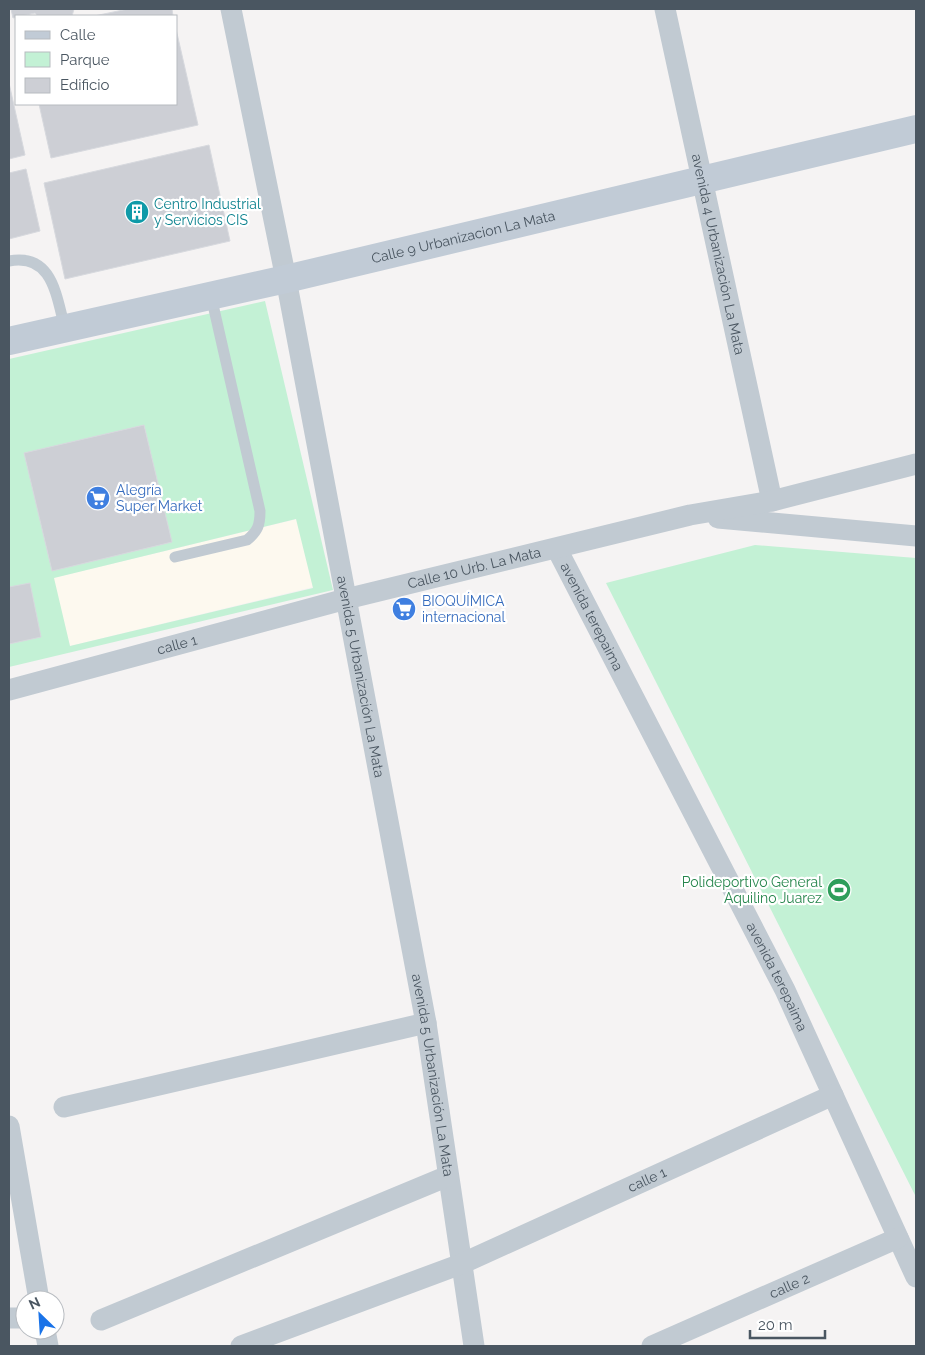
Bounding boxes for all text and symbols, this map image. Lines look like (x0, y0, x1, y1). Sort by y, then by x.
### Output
legend (15, 15, 178, 105)
text: Calle (60, 26, 96, 44)
text: Parque (60, 51, 110, 69)
text: Edificio (60, 76, 110, 94)
street label: avenida 4 Urbanización La Mata (689, 152, 748, 356)
place label: Centro Industrial y Servicios CIS (154, 196, 261, 228)
building icon: Centro Industrial y Servicios CIS (124, 199, 150, 225)
street label: Calle 9 Urbanizacion La Mata (370, 207, 557, 266)
place label: Alegría Super Market (116, 482, 203, 514)
supermarket icon: Alegría Super Market (85, 485, 111, 511)
street label: Calle 10 Urb. La Mata (406, 544, 542, 592)
street label: avenida terepaima (557, 560, 626, 673)
street label: avenida 5 Urbanización La Mata (334, 574, 388, 779)
place label: BIOQUÍMICA internacional (422, 592, 505, 625)
supermarket icon: BIOQUÍMICA internacional (391, 596, 417, 622)
street label: calle 1 (155, 632, 199, 658)
place label: Polideportivo General Aquilino Juarez (682, 874, 822, 906)
sports icon: Polideportivo General Aquilino Juarez (826, 877, 852, 903)
street label: avenida terepaima (743, 919, 811, 1034)
street label: avenida 5 Urbanización La Mata (409, 972, 457, 1177)
street label: calle 1 (625, 1164, 669, 1195)
street label: calle 2 (767, 1270, 812, 1301)
north arrow (15, 1290, 65, 1340)
text: N (26, 1294, 43, 1313)
scale bar (750, 1308, 825, 1340)
text: 20 m (758, 1316, 793, 1334)

